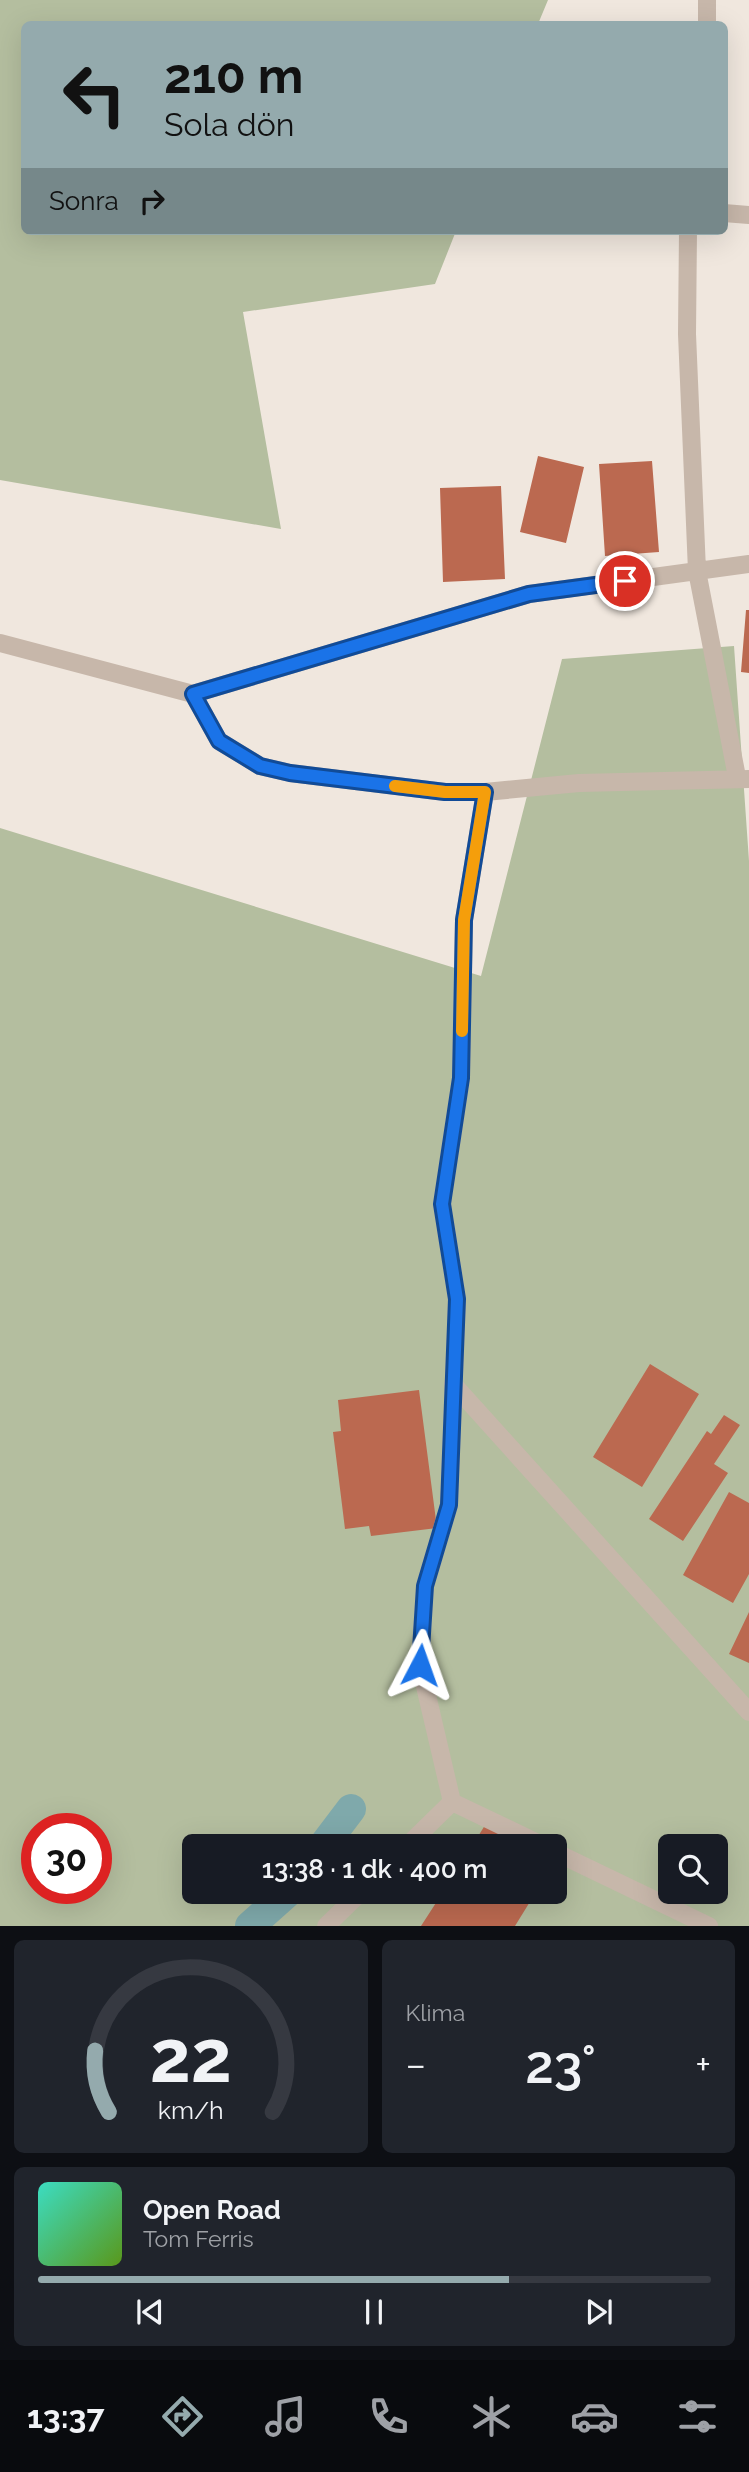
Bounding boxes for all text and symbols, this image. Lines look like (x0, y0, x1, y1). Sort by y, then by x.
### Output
text: 210 m (164, 47, 303, 104)
icon: left (49, 49, 140, 140)
text: Sola dön (164, 106, 294, 143)
icon: right (133, 182, 171, 220)
text: Sonra (49, 186, 119, 216)
pin (595, 551, 655, 611)
icon: arrive (606, 562, 644, 600)
position arrow (383, 1628, 457, 1702)
speed limit sign: 30 (21, 1813, 112, 1904)
map controls (658, 1834, 728, 1904)
button: search (658, 1834, 728, 1904)
text: 13:38 · 1 dk · 400 m (262, 1854, 487, 1884)
text: Klima (406, 1999, 465, 2026)
text: 22 (150, 2015, 232, 2100)
text: 23° (525, 2034, 596, 2095)
text: − (406, 2042, 426, 2087)
text: + (695, 2042, 711, 2087)
text: km/h (158, 2095, 224, 2125)
text: Open Road (143, 2195, 281, 2225)
text: Tom Ferris (143, 2225, 254, 2252)
icon: previous (131, 2293, 169, 2331)
icon: pause (355, 2293, 393, 2331)
icon: next (580, 2293, 618, 2331)
icon: directions (158, 2392, 207, 2441)
icon: music (261, 2392, 310, 2441)
icon: phone (364, 2392, 413, 2441)
icon: climate (467, 2392, 516, 2441)
icon: car (570, 2392, 619, 2441)
icon: filters (673, 2392, 722, 2441)
text: 13:37 (27, 2398, 104, 2435)

